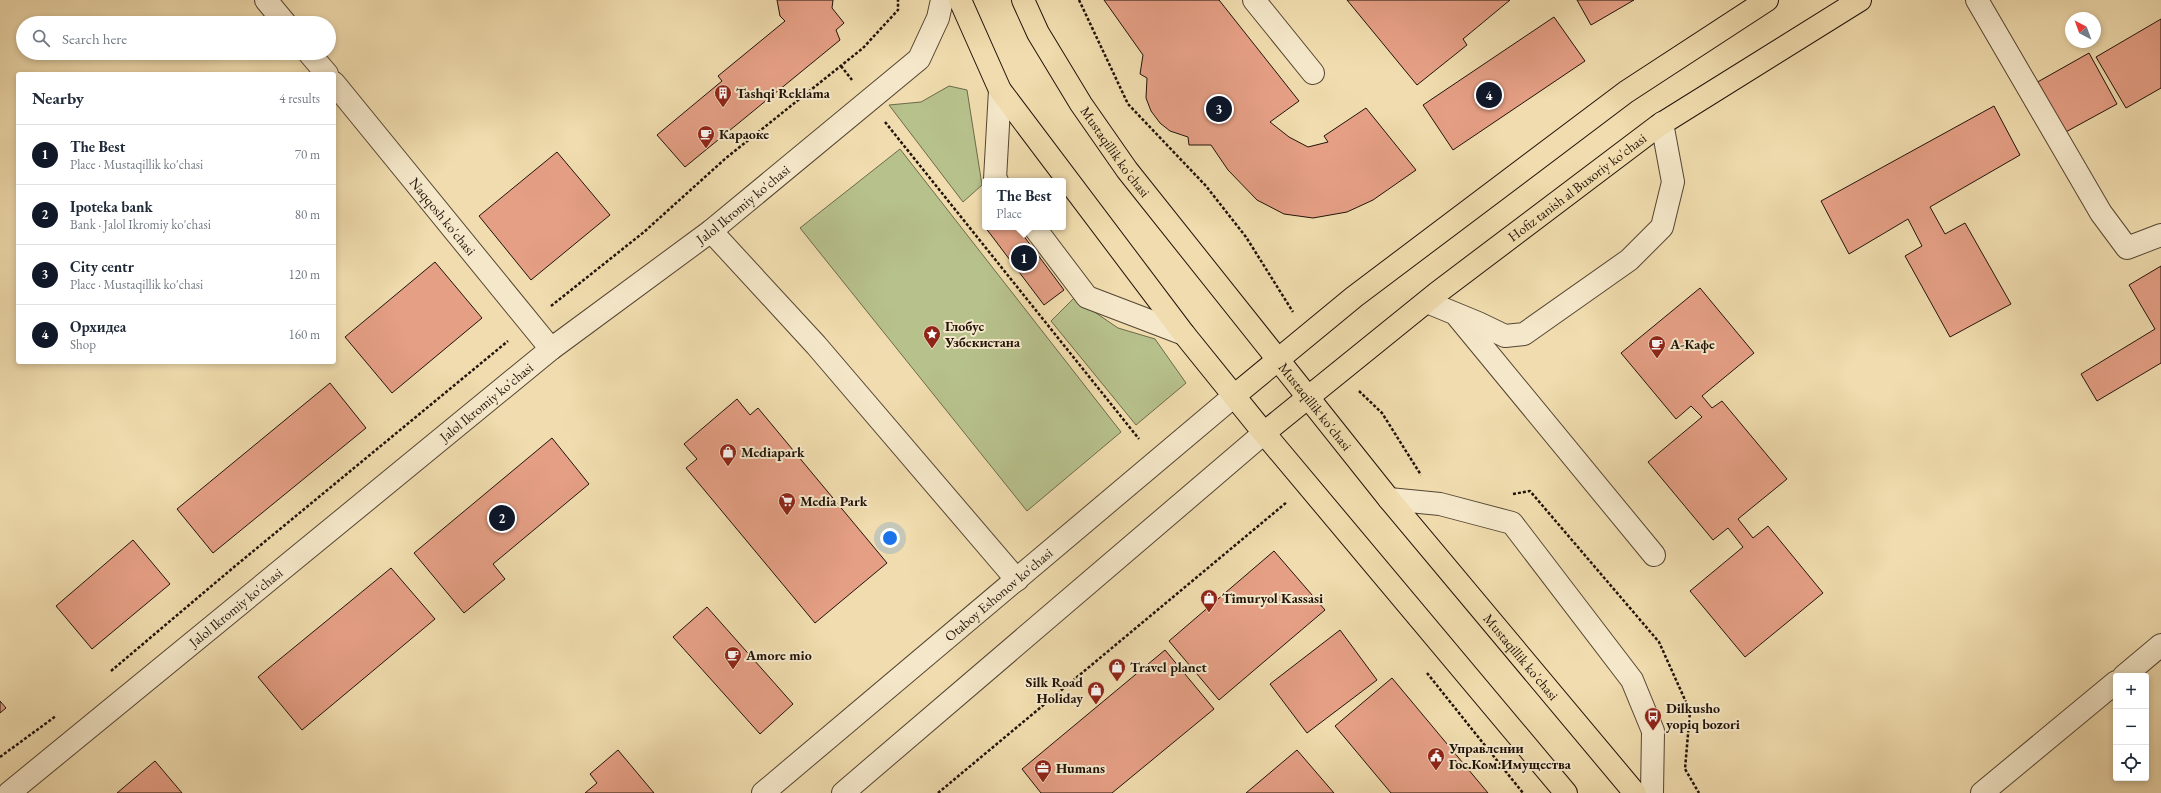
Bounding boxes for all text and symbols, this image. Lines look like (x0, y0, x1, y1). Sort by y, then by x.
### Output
north arrow (2065, 12, 2101, 48)
search box (16, 16, 336, 60)
icon: search (30, 27, 52, 49)
text: Search here (62, 29, 127, 48)
pin: 4 (1476, 80, 1502, 110)
building icon: Tashqi Reklama (713, 83, 733, 108)
place label: Tashqi Reklama (736, 84, 831, 102)
text: Nearby (32, 87, 84, 109)
text: 4 results (279, 90, 320, 107)
pin: 3 (1206, 94, 1232, 124)
street label: Mustaqillik ko'chasi (1076, 103, 1154, 201)
cafe icon: Караоке (696, 124, 716, 149)
place label: Караоке (719, 125, 769, 143)
street label: Hofiz tanish al Buxoriy ko'chasi (1504, 129, 1650, 245)
text: The Best (70, 137, 125, 156)
text: 1 (42, 146, 48, 163)
text: 70 m (295, 146, 320, 163)
text: Place · Mustaqillik ko'chasi (70, 156, 203, 173)
street label: Jalol Ikromiy ko'chasi (692, 160, 794, 249)
street label: Naqqosh ko'chasi (406, 174, 480, 259)
popup (982, 178, 1066, 230)
text: The Best (996, 186, 1052, 205)
text: Ipoteka bank (70, 197, 153, 216)
text: Place (996, 205, 1022, 222)
text: 2 (42, 206, 48, 223)
text: 80 m (295, 206, 320, 223)
text: Bank · Jalol Ikromiy ko'chasi (70, 216, 211, 233)
pin: 1 (1011, 243, 1037, 273)
text: City centr (70, 257, 134, 276)
text: 3 (42, 266, 48, 283)
text: 120 m (289, 266, 320, 283)
text: Place · Mustaqillik ko'chasi (70, 276, 203, 293)
text: Орхидеа (70, 317, 126, 336)
place label: Глобус Узбекистана (944, 317, 1021, 351)
place icon: Глобус Узбекистана (922, 324, 942, 349)
text: 4 (42, 326, 48, 343)
text: 160 m (289, 326, 320, 343)
cafe icon: А-Кафе (1647, 334, 1667, 359)
place label: А-Кафе (1669, 335, 1715, 353)
text: Shop (70, 336, 96, 353)
street label: Jalol Ikromiy ko'chasi (435, 358, 537, 446)
street label: Mustaqillik ko'chasi (1275, 359, 1356, 455)
shop icon: Mediapark (718, 442, 738, 467)
place label: Mediapark (741, 443, 805, 461)
supermarket icon: Media Park (777, 491, 797, 516)
place label: Media Park (800, 492, 868, 510)
pin: 2 (489, 503, 515, 533)
your location (880, 528, 900, 548)
street label: Otaboy Eshonov ko'chasi (941, 543, 1057, 645)
street label: Jalol Ikromiy ko'chasi (184, 563, 287, 652)
shop icon: Timuryol Kassasi (1199, 588, 1219, 613)
place label: Timuryol Kassasi (1222, 589, 1323, 607)
street label: Mustaqillik ko'chasi (1480, 610, 1563, 704)
cafe icon: Amore mio (723, 645, 743, 670)
place label: Amore mio (745, 646, 812, 664)
shop icon: Travel planet (1107, 657, 1127, 682)
place label: Travel planet (1130, 658, 1208, 676)
place label: Silk Road Holiday (1025, 673, 1083, 707)
map controls (2113, 673, 2149, 781)
button: + (2113, 673, 2149, 709)
shop icon: Silk Road Holiday (1086, 680, 1106, 705)
place label: Dilkusho yopiq bozori (1666, 699, 1740, 733)
bus stop icon: Dilkusho yopiq bozori (1643, 706, 1663, 731)
button: − (2113, 709, 2149, 745)
place label: Управлении Гос.Ком.Имущества (1448, 739, 1572, 773)
button: locate (2113, 745, 2149, 781)
public building icon: Управлении Гос.Ком.Имущества (1426, 746, 1446, 771)
office icon: Humans (1033, 758, 1053, 783)
place label: Humans (1056, 759, 1105, 777)

